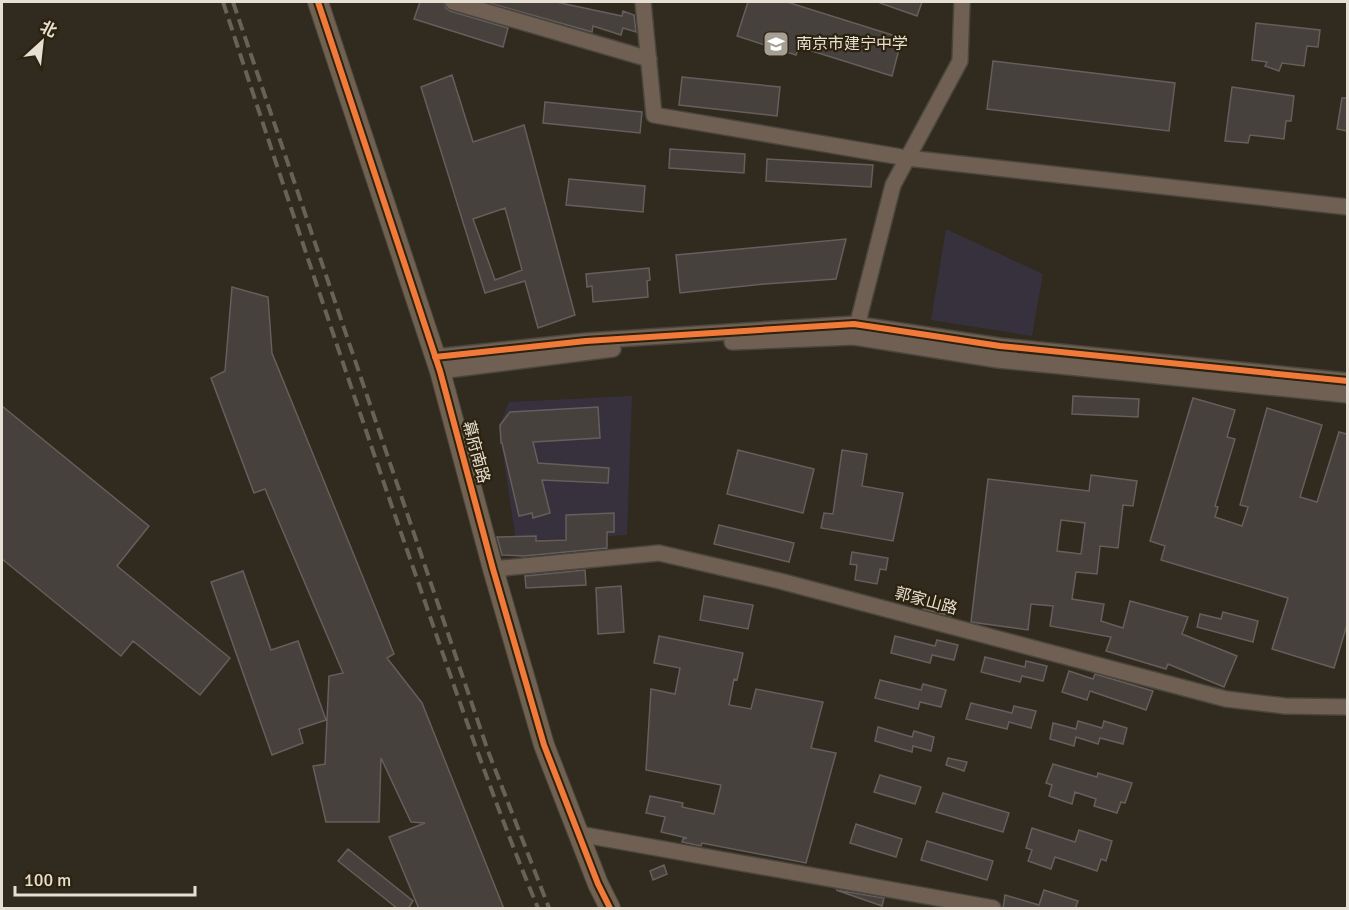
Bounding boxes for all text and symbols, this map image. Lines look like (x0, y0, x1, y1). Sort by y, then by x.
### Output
north arrow (12, 12, 72, 72)
text: 北 (37, 17, 60, 42)
school or university icon: 南京市建宁中学 (761, 29, 791, 59)
place label: 南京市建宁中学 (796, 34, 908, 54)
street label: 幕府南路 (458, 418, 494, 486)
street label: 郭家山路 (892, 583, 960, 619)
scale bar (15, 859, 195, 897)
text: 100 m (24, 869, 71, 891)

